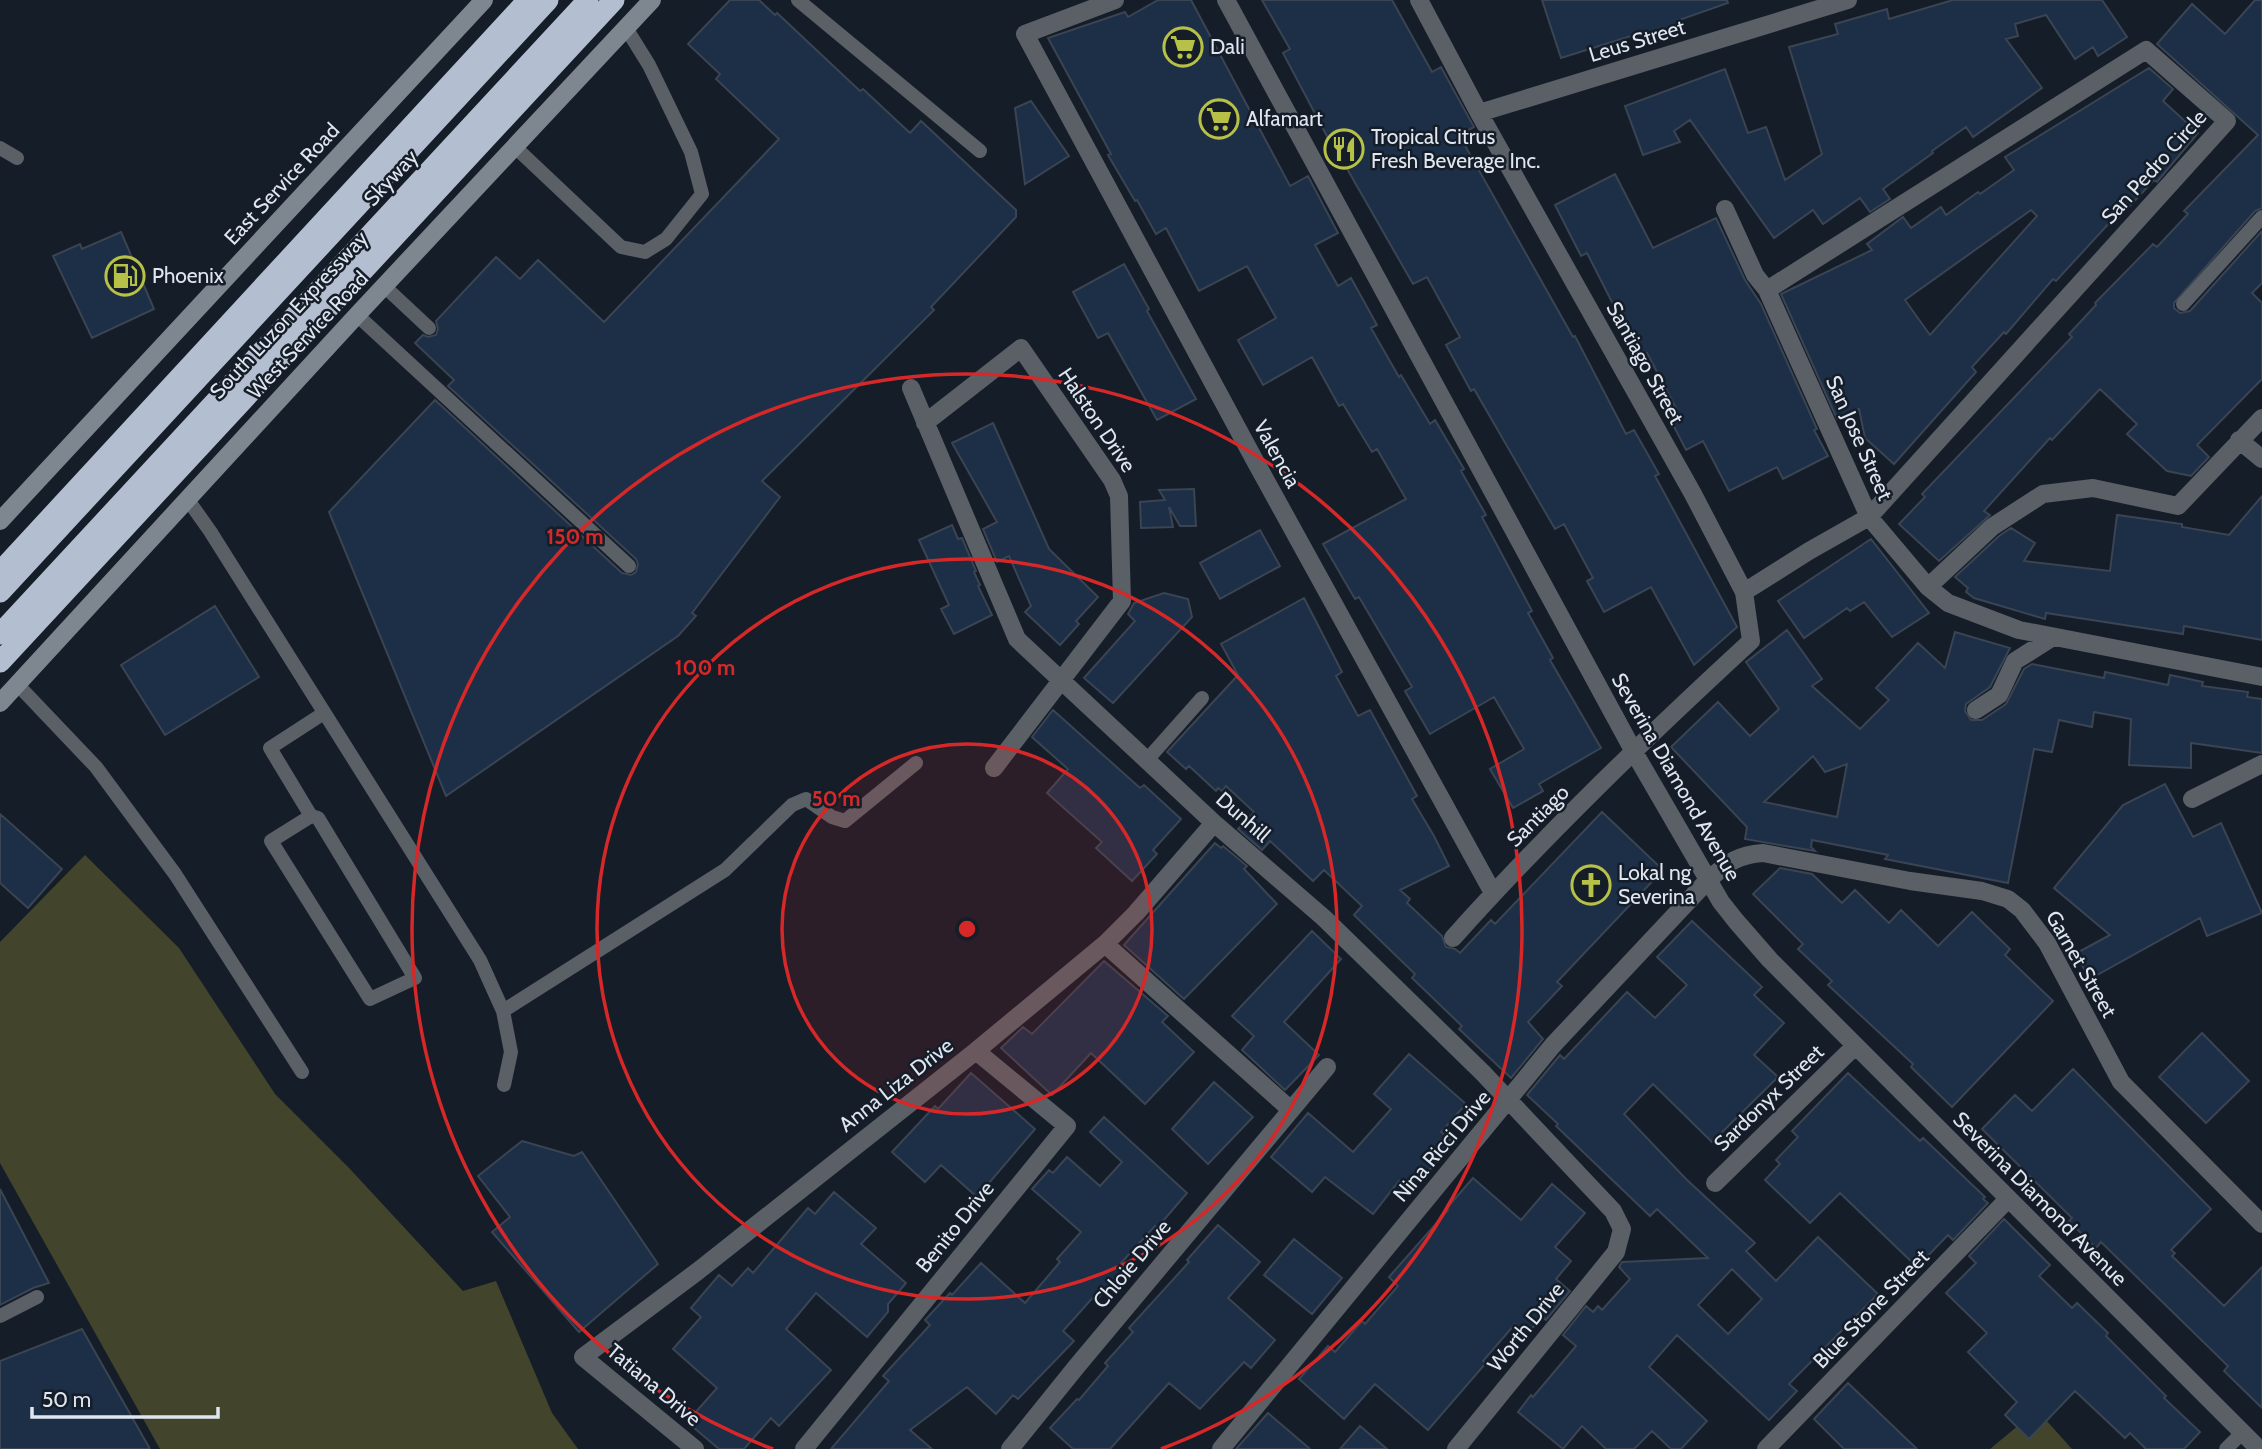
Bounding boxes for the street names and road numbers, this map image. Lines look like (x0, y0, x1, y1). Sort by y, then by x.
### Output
street label: Leus Street (1586, 14, 1688, 67)
street label: San Pedro Circle (2096, 104, 2212, 229)
street label: East Service Road (219, 118, 344, 250)
street label: Skyway (358, 144, 423, 211)
street label: South Luzon Expressway (204, 225, 373, 404)
street label: West Service Road (242, 266, 373, 404)
street label: Santiago Street (1601, 297, 1689, 428)
street label: Halston Drive (1053, 363, 1142, 477)
street label: San Jose Street (1821, 372, 1898, 504)
street label: Valencia (1249, 416, 1306, 492)
street label: Severina Diamond Avenue (1607, 668, 1746, 885)
street label: Santiago (1501, 779, 1574, 852)
street label: Dunhill (1211, 786, 1276, 847)
street label: Garnet Street (2041, 906, 2122, 1022)
street label: Anna Liza Drive (834, 1032, 958, 1137)
street label: Sardonyx Street (1709, 1039, 1829, 1156)
street label: Nina Ricci Drive (1388, 1085, 1496, 1206)
street label: Severina Diamond Avenue (1948, 1106, 2133, 1291)
street label: Benito Drive (910, 1176, 999, 1277)
street label: Chloie Drive (1087, 1214, 1176, 1313)
street label: Blue Stone Street (1808, 1244, 1934, 1373)
street label: Worth Drive (1482, 1277, 1569, 1376)
street label: Tatiana Drive (602, 1338, 707, 1431)

